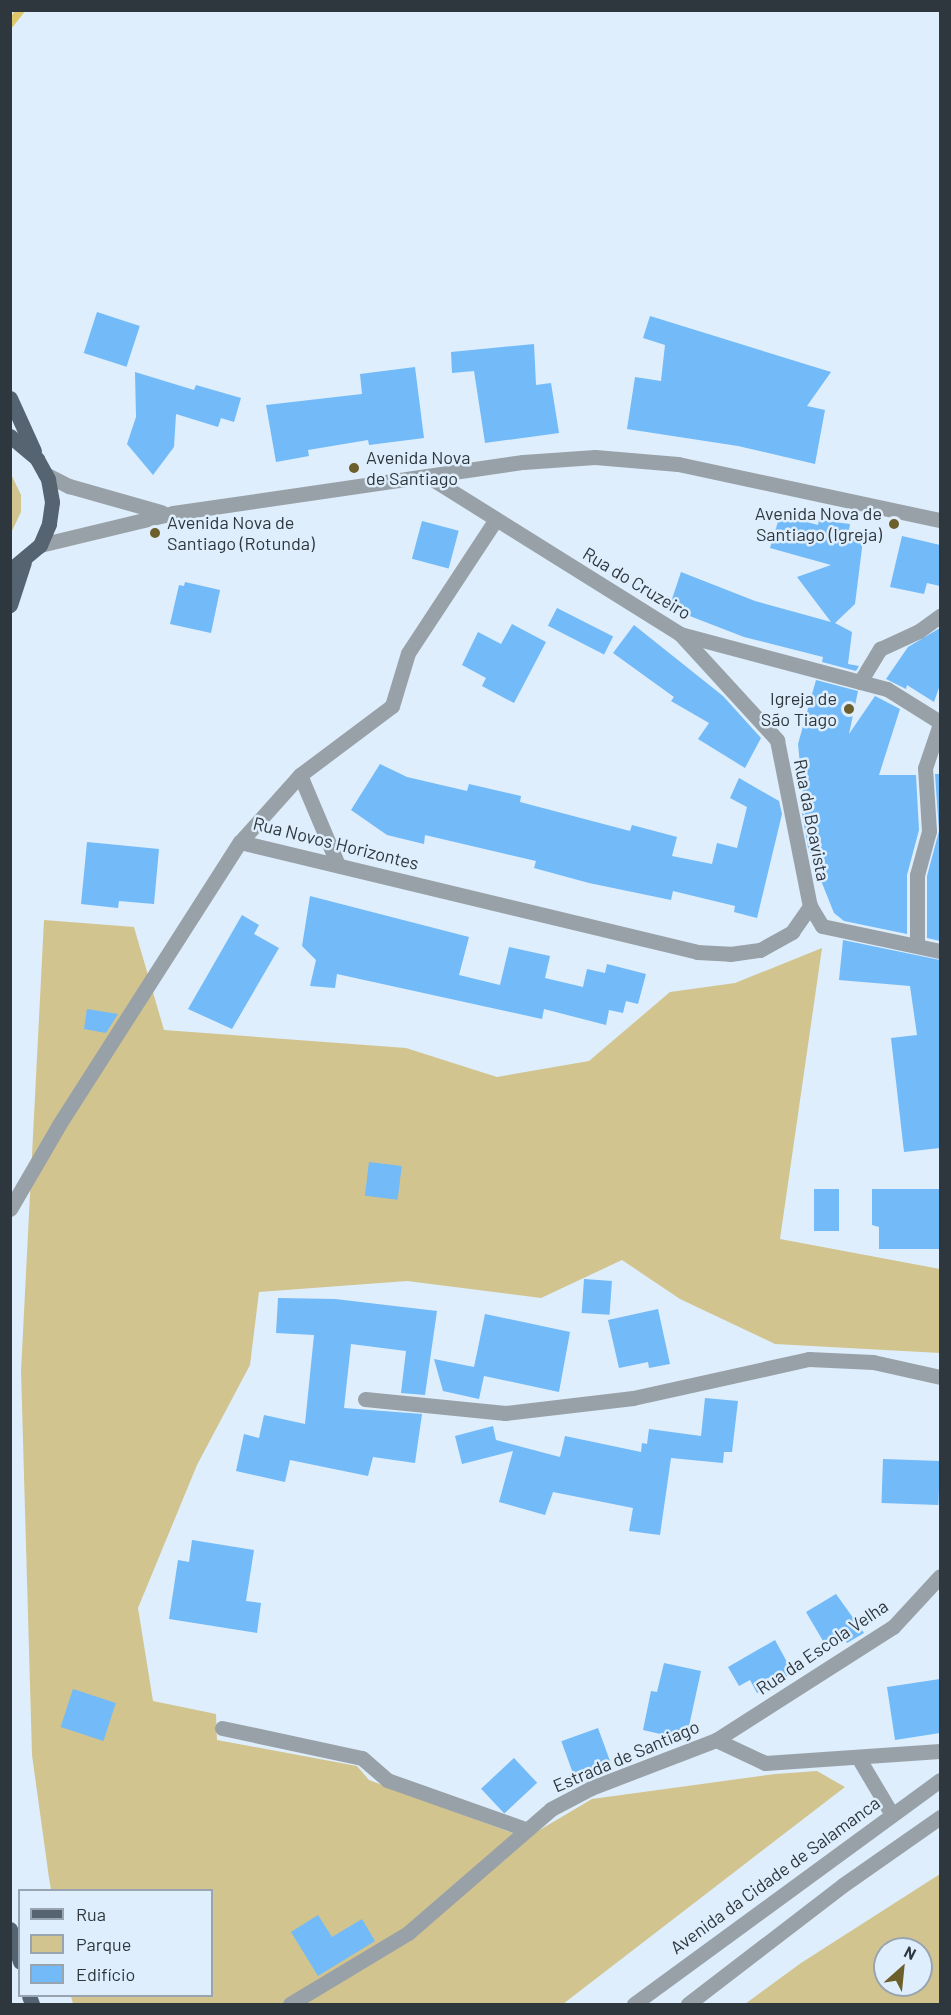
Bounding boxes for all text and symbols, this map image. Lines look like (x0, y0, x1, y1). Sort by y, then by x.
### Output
place label: Avenida Nova de Santiago (366, 447, 470, 490)
marker: Avenida Nova de Santiago (347, 461, 361, 475)
place label: Avenida Nova de Santiago (Igreja) (755, 503, 882, 546)
place label: Avenida Nova de Santiago (Rotunda) (167, 512, 315, 554)
marker: Avenida Nova de Santiago (Igreja) (887, 517, 901, 531)
marker: Avenida Nova de Santiago (Rotunda) (148, 526, 162, 540)
street label: Rua do Cruzeiro (579, 542, 695, 624)
place label: Igreja de São Tiago (761, 688, 837, 730)
marker: Igreja de São Tiago (842, 702, 856, 716)
street label: Rua da Boavista (790, 757, 834, 883)
street label: Rua Novos Horizontes (251, 812, 421, 874)
street label: Rua da Escola Velha (752, 1595, 892, 1699)
street label: Estrada de Santiago (550, 1715, 702, 1797)
street label: Avenida da Cidade de Salamanca (666, 1792, 884, 1958)
legend (18, 1889, 213, 1997)
text: Rua (76, 1903, 106, 1925)
text: Parque (76, 1933, 131, 1955)
north arrow (873, 1937, 933, 1997)
text: N (901, 1941, 920, 1963)
text: Edifício (76, 1963, 135, 1985)

